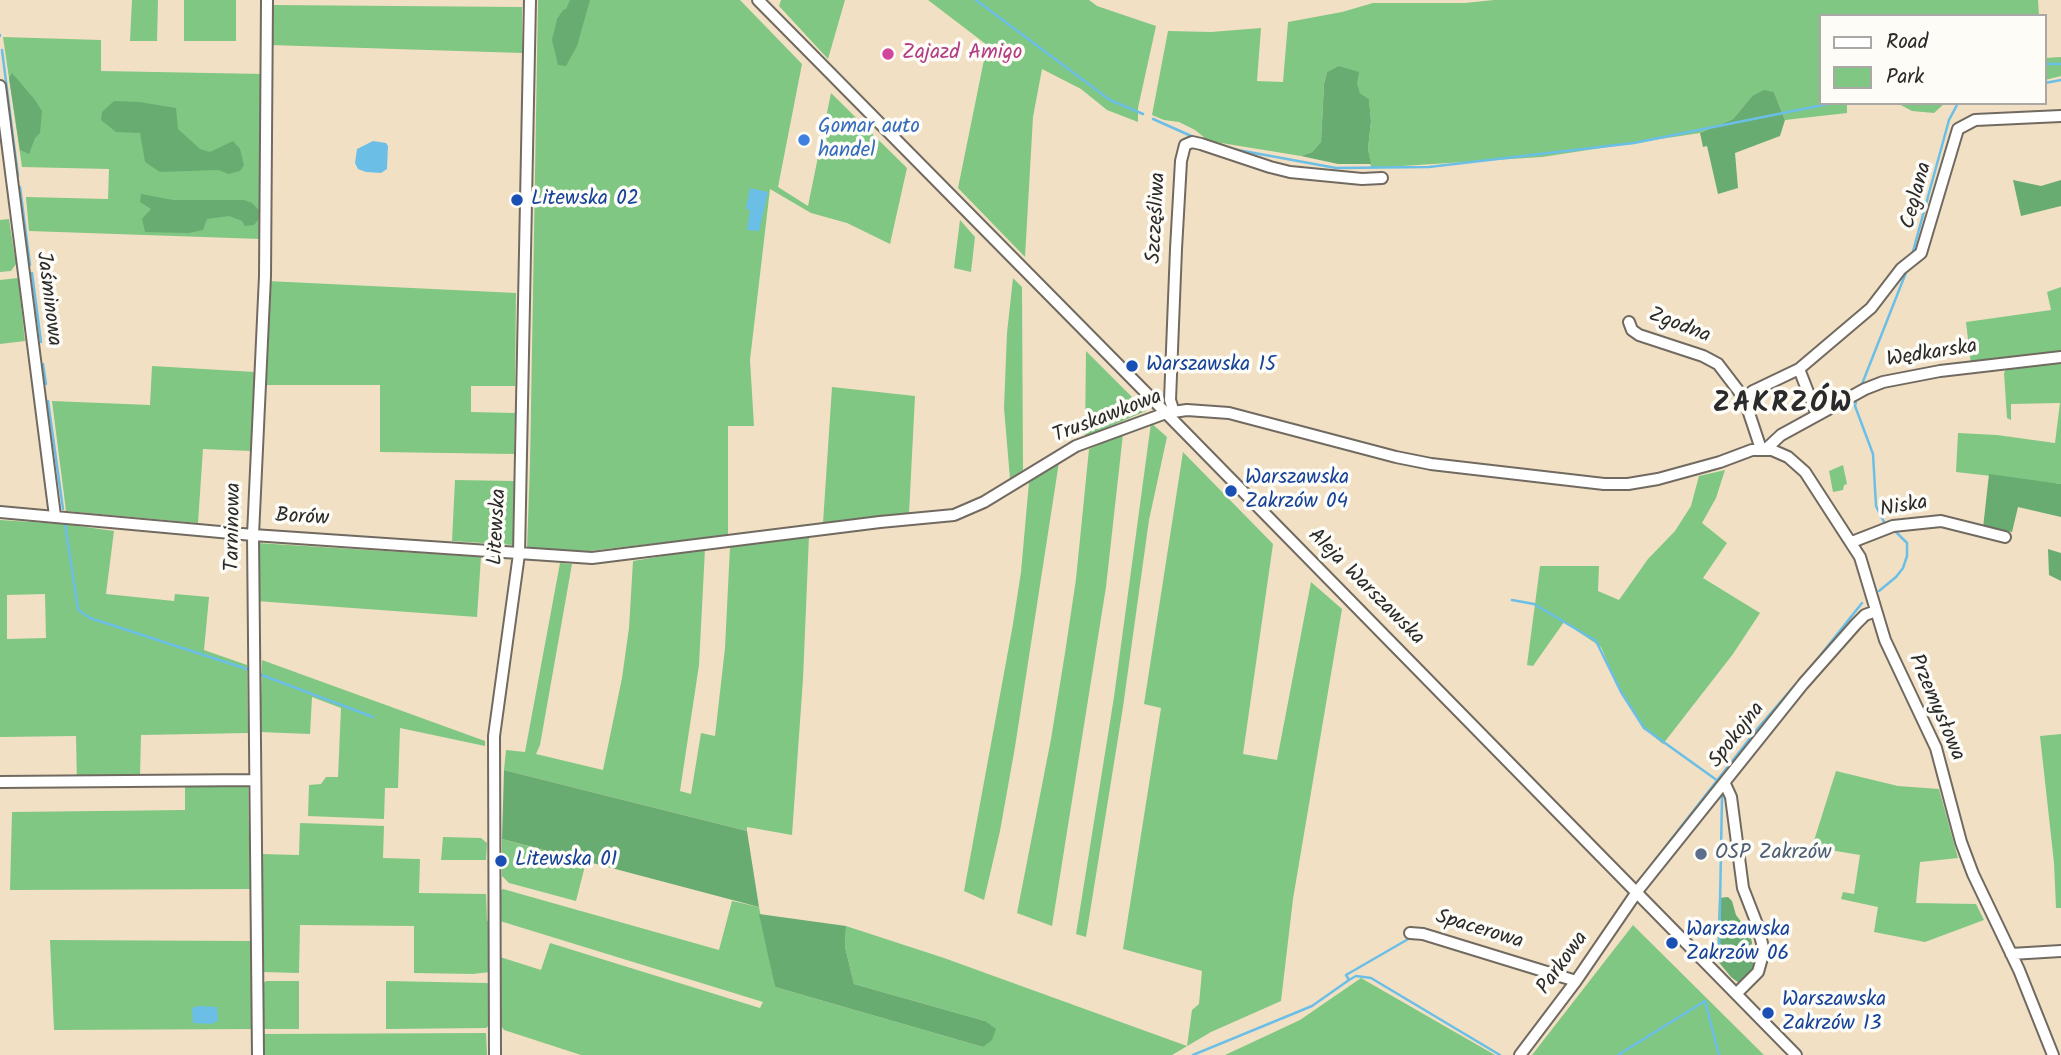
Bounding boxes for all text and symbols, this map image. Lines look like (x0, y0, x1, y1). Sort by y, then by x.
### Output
legend (1820, 14, 2047, 105)
text: Road (1886, 26, 1928, 59)
place label: Zajazd Amigo (902, 41, 1022, 67)
marker: Zajazd Amigo (880, 46, 896, 62)
text: Park (1886, 61, 1924, 94)
place label: Gomar auto handel (818, 115, 920, 165)
marker: Gomar auto handel (796, 132, 812, 148)
street label: Ceglana (1897, 160, 1939, 232)
street label: Szczęśliwa (1143, 172, 1173, 264)
place label: Litewska 02 (531, 187, 639, 213)
marker: Litewska 02 (509, 192, 525, 208)
street label: Jaśminowa (29, 250, 65, 348)
street label: Zgodna (1645, 304, 1713, 350)
street label: Wędkarska (1885, 335, 1979, 375)
place label: Warszawska 15 (1146, 353, 1276, 379)
marker: Warszawska 15 (1124, 358, 1140, 374)
street label: Truskawkowa (1050, 386, 1166, 450)
district label: ZAKRZÓW (1713, 389, 1853, 423)
place label: Warszawska Zakrzów 04 (1245, 466, 1349, 516)
street label: Tarninowa (222, 482, 248, 572)
marker: Warszawska Zakrzów 04 (1223, 483, 1239, 499)
street label: Litewska (484, 488, 514, 566)
street label: Niska (1878, 491, 1930, 525)
street label: Borów (275, 505, 329, 533)
street label: Aleja Warszawska (1301, 524, 1429, 652)
street label: Przemysłowa (1901, 651, 1969, 765)
street label: Spokojna (1705, 698, 1771, 774)
place label: OSP Zakrzów (1715, 841, 1831, 867)
marker: OSP Zakrzów (1693, 846, 1709, 862)
place label: Litewska 01 (515, 848, 617, 874)
marker: Litewska 01 (493, 853, 509, 869)
street label: Spacerowa (1432, 906, 1526, 956)
place label: Warszawska Zakrzów 06 (1686, 918, 1790, 968)
street label: Parkowa (1533, 928, 1595, 1000)
marker: Warszawska Zakrzów 06 (1664, 935, 1680, 951)
place label: Warszawska Zakrzów 13 (1782, 988, 1886, 1038)
marker: Warszawska Zakrzów 13 (1760, 1005, 1776, 1021)

